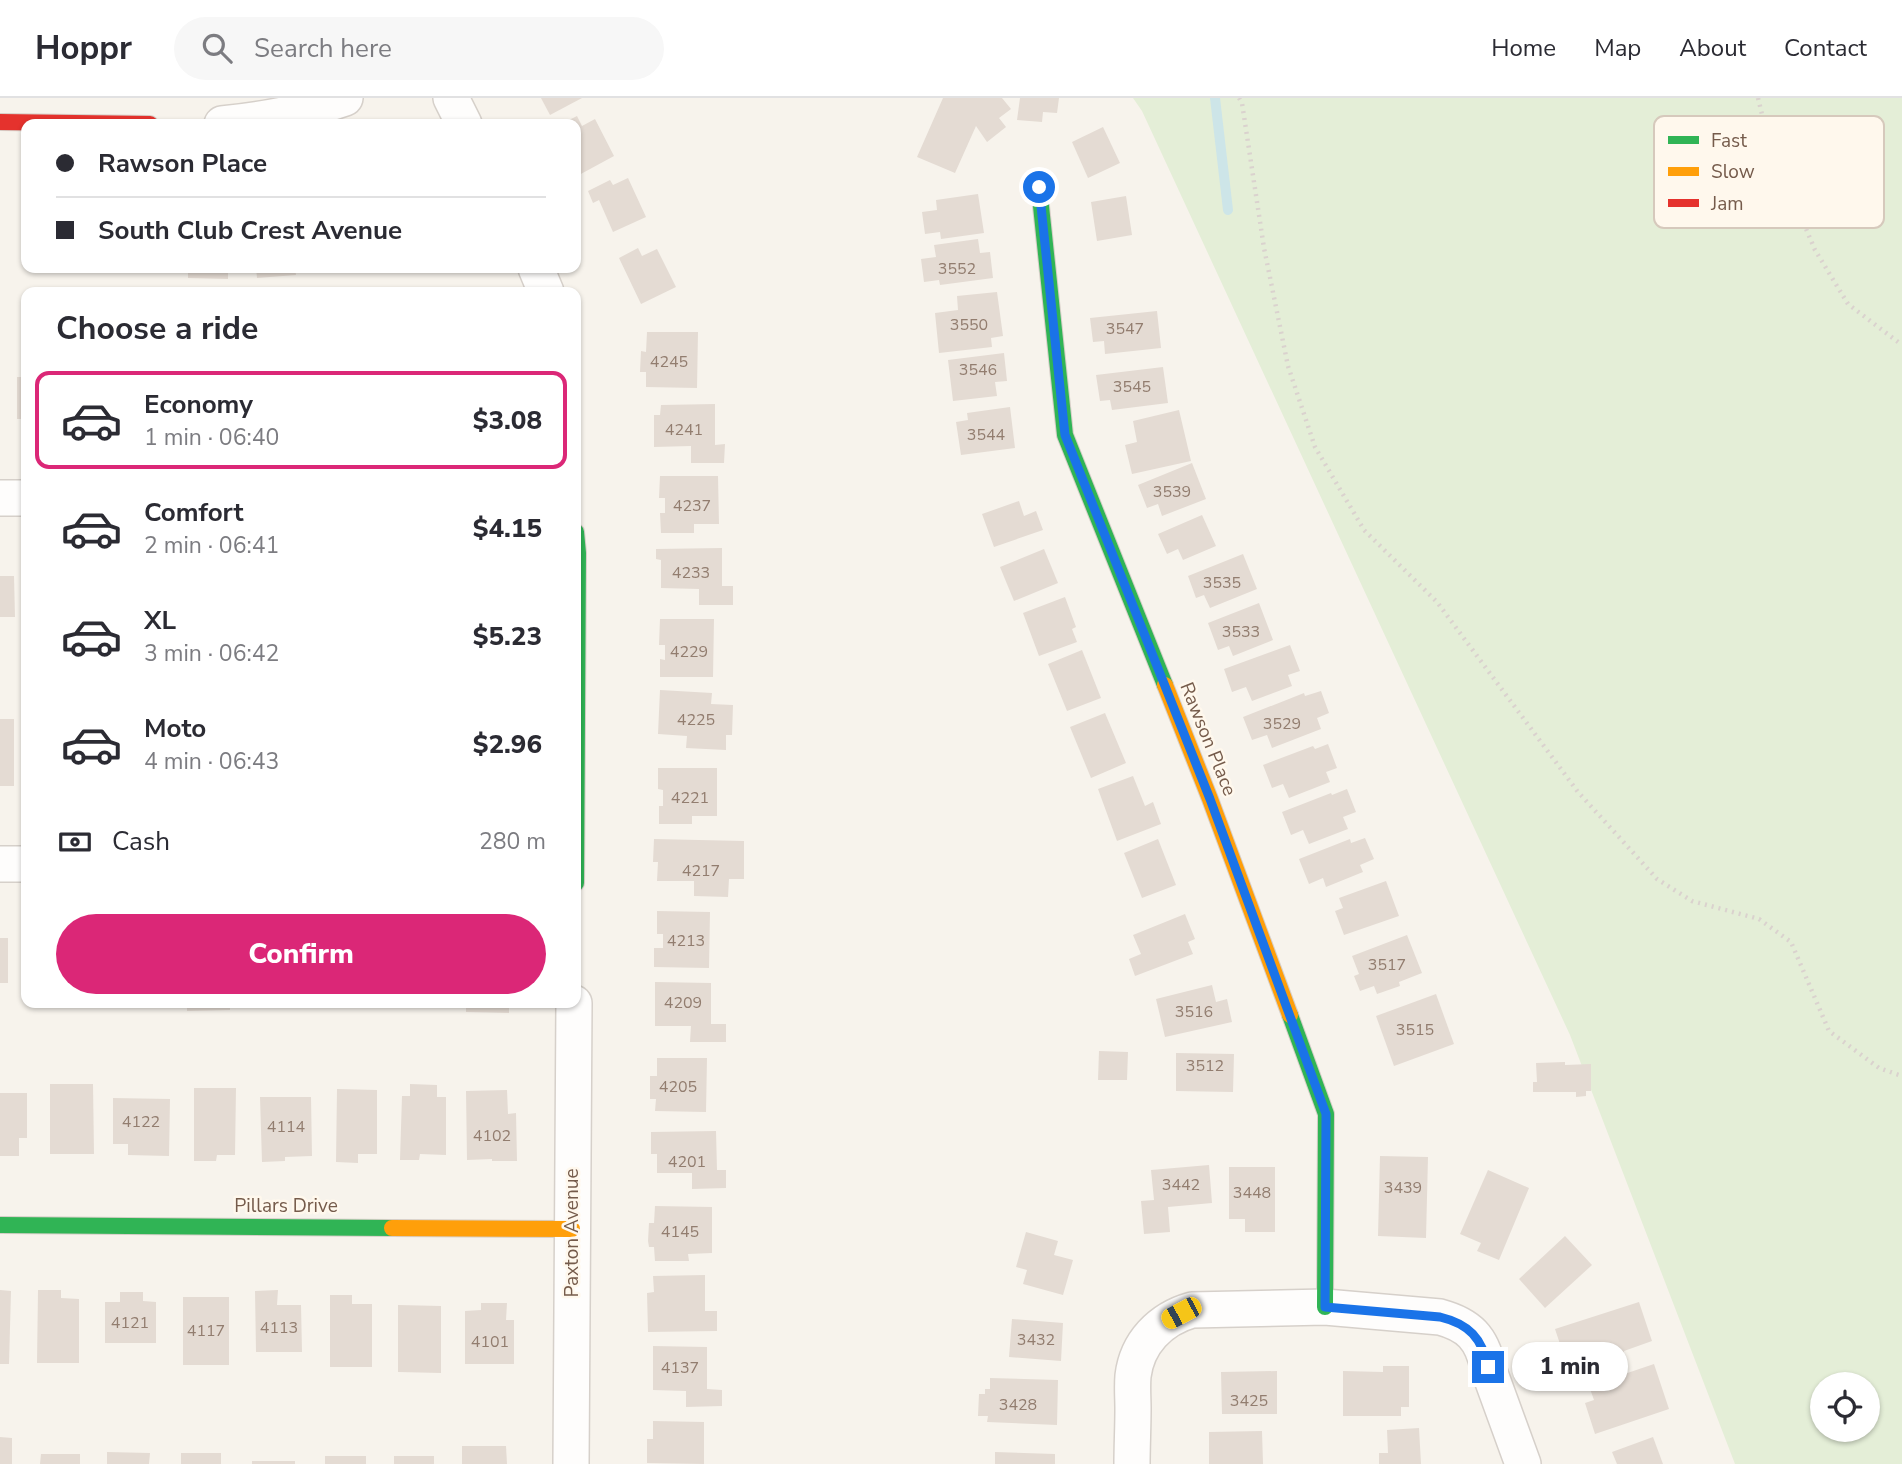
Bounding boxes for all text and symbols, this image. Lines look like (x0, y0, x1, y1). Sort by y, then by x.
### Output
search box (174, 17, 664, 80)
text: Hoppr (35, 26, 132, 71)
icon: search (198, 29, 236, 67)
text: Search here (254, 31, 392, 66)
text: Home (1491, 32, 1556, 64)
text: Map (1594, 32, 1641, 64)
text: About (1679, 32, 1746, 64)
text: Contact (1784, 32, 1867, 64)
legend (1654, 116, 1884, 228)
text: Fast (1711, 128, 1747, 154)
text: Rawson Place (98, 146, 267, 181)
text: Slow (1711, 159, 1755, 185)
route start (1023, 171, 1055, 203)
text: Jam (1710, 191, 1744, 217)
text: South Club Crest Avenue (98, 213, 402, 248)
house number: 3552 (938, 258, 976, 280)
text: Choose a ride (56, 307, 258, 350)
house number: 3550 (950, 314, 988, 336)
house number: 3547 (1106, 318, 1144, 340)
house number: 4245 (650, 351, 688, 373)
house number: 3546 (959, 359, 997, 381)
house number: 3545 (1113, 376, 1151, 398)
text: Economy (144, 387, 253, 422)
icon: car (60, 389, 123, 452)
text: $3.08 (473, 403, 542, 438)
house number: 4241 (665, 419, 703, 441)
text: 1 min · 06:40 (144, 422, 279, 453)
house number: 3544 (967, 424, 1006, 446)
house number: 3539 (1153, 481, 1191, 503)
text: Comfort (144, 495, 244, 530)
house number: 4237 (673, 495, 711, 517)
icon: car (60, 497, 123, 560)
text: $4.15 (473, 511, 542, 546)
text: 2 min · 06:41 (144, 530, 279, 561)
house number: 4233 (672, 562, 710, 584)
house number: 3535 (1203, 572, 1241, 594)
text: XL (144, 603, 176, 638)
icon: car (60, 605, 123, 668)
text: $5.23 (473, 619, 542, 654)
house number: 3533 (1222, 621, 1260, 643)
text: 3 min · 06:42 (144, 638, 279, 669)
house number: 4229 (670, 641, 708, 663)
street label: Rawson Place (1173, 678, 1243, 800)
house number: 4225 (677, 709, 715, 731)
text: Moto (144, 711, 206, 746)
icon: car (60, 713, 123, 776)
house number: 3529 (1263, 713, 1301, 735)
text: $2.96 (473, 727, 542, 762)
text: 4 min · 06:43 (144, 746, 279, 777)
house number: 4221 (671, 787, 709, 809)
icon: cash (56, 823, 94, 861)
text: Cash (112, 824, 170, 859)
text: 280 m (479, 826, 546, 857)
house number: 4217 (682, 860, 720, 882)
button: Confirm (56, 914, 546, 994)
house number: 4213 (667, 930, 705, 952)
house number: 3517 (1368, 954, 1406, 976)
house number: 4209 (664, 992, 702, 1014)
house number: 3516 (1175, 1001, 1213, 1023)
house number: 3515 (1396, 1019, 1434, 1041)
house number: 3512 (1186, 1055, 1224, 1077)
house number: 4205 (659, 1076, 697, 1098)
house number: 4122 (122, 1111, 160, 1133)
house number: 4114 (267, 1116, 306, 1138)
house number: 4102 (473, 1125, 511, 1147)
house number: 4201 (668, 1151, 706, 1173)
street label: Paxton Avenue (559, 1168, 585, 1298)
house number: 3442 (1162, 1174, 1200, 1196)
house number: 3439 (1384, 1177, 1422, 1199)
house number: 3448 (1233, 1182, 1271, 1204)
street label: Pillars Drive (234, 1193, 338, 1219)
house number: 4145 (661, 1221, 699, 1243)
car (1158, 1294, 1205, 1332)
house number: 4121 (111, 1312, 149, 1334)
house number: 4113 (260, 1317, 298, 1339)
house number: 4117 (187, 1320, 225, 1342)
house number: 3432 (1017, 1329, 1055, 1351)
house number: 4101 (471, 1331, 509, 1353)
callout: 1 min (1512, 1342, 1628, 1392)
route end (1472, 1351, 1504, 1383)
text: 1 min (1540, 1351, 1600, 1382)
house number: 4137 (661, 1357, 699, 1379)
map controls (1810, 1372, 1880, 1442)
button: locate (1810, 1372, 1880, 1442)
house number: 3425 (1230, 1390, 1268, 1412)
house number: 3428 (999, 1394, 1037, 1416)

